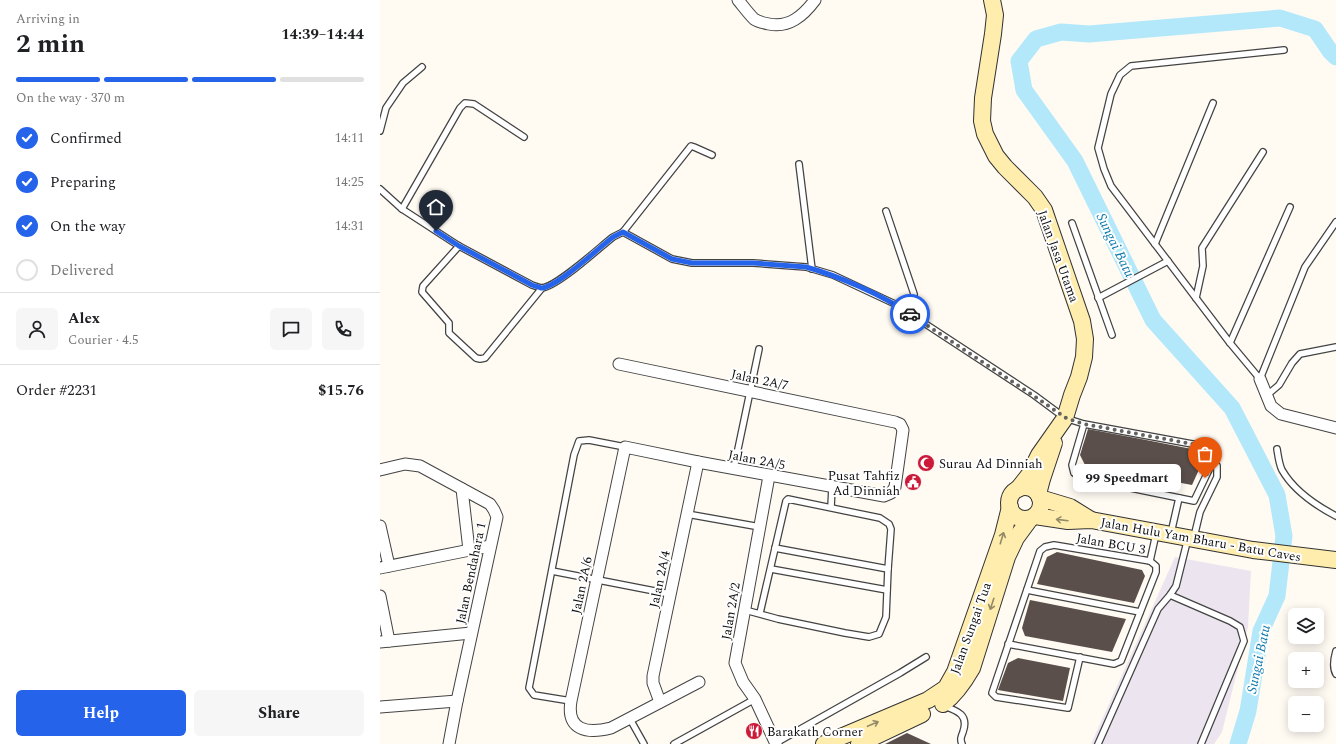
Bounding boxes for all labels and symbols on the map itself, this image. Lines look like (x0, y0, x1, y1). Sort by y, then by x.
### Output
pin (419, 190, 453, 231)
street label: Jalan Jasa Utama (1032, 207, 1084, 306)
water label: Sungai Batu (1091, 209, 1141, 282)
courier (890, 294, 930, 334)
street label: Jalan 2A/7 (729, 364, 790, 396)
pin (1188, 437, 1222, 478)
street label: Jalan 2A/5 (726, 445, 787, 475)
mosque icon: Surau Ad Dinniah (916, 453, 936, 473)
place label: Surau Ad Dinniah (939, 454, 1043, 474)
callout: 99 Speedmart (1073, 464, 1181, 492)
place label: Pusat Tahfiz Ad Dinniah (828, 466, 900, 501)
public building icon: Pusat Tahfiz Ad Dinniah (903, 472, 923, 492)
street label: Jalan Hulu Yam Bharu - Batu Caves (1099, 512, 1303, 568)
one-way arrow (1056, 516, 1069, 524)
street label: Jalan Bendahara 1 (450, 521, 492, 626)
street label: Jalan BCU 3 (1075, 528, 1148, 560)
one-way arrow (999, 531, 1006, 544)
street label: Jalan 2A/4 (644, 548, 676, 610)
street label: Jalan 2A/6 (566, 554, 598, 616)
street label: Jalan Sungai Tua (945, 579, 997, 677)
street label: Jalan 2A/2 (716, 581, 746, 641)
one-way arrow (988, 598, 995, 611)
water label: Sungai Batu (1241, 622, 1276, 695)
one-way arrow (867, 719, 879, 727)
restaurant icon: Barakath Corner (744, 721, 764, 741)
place label: Barakath Corner (767, 722, 863, 742)

